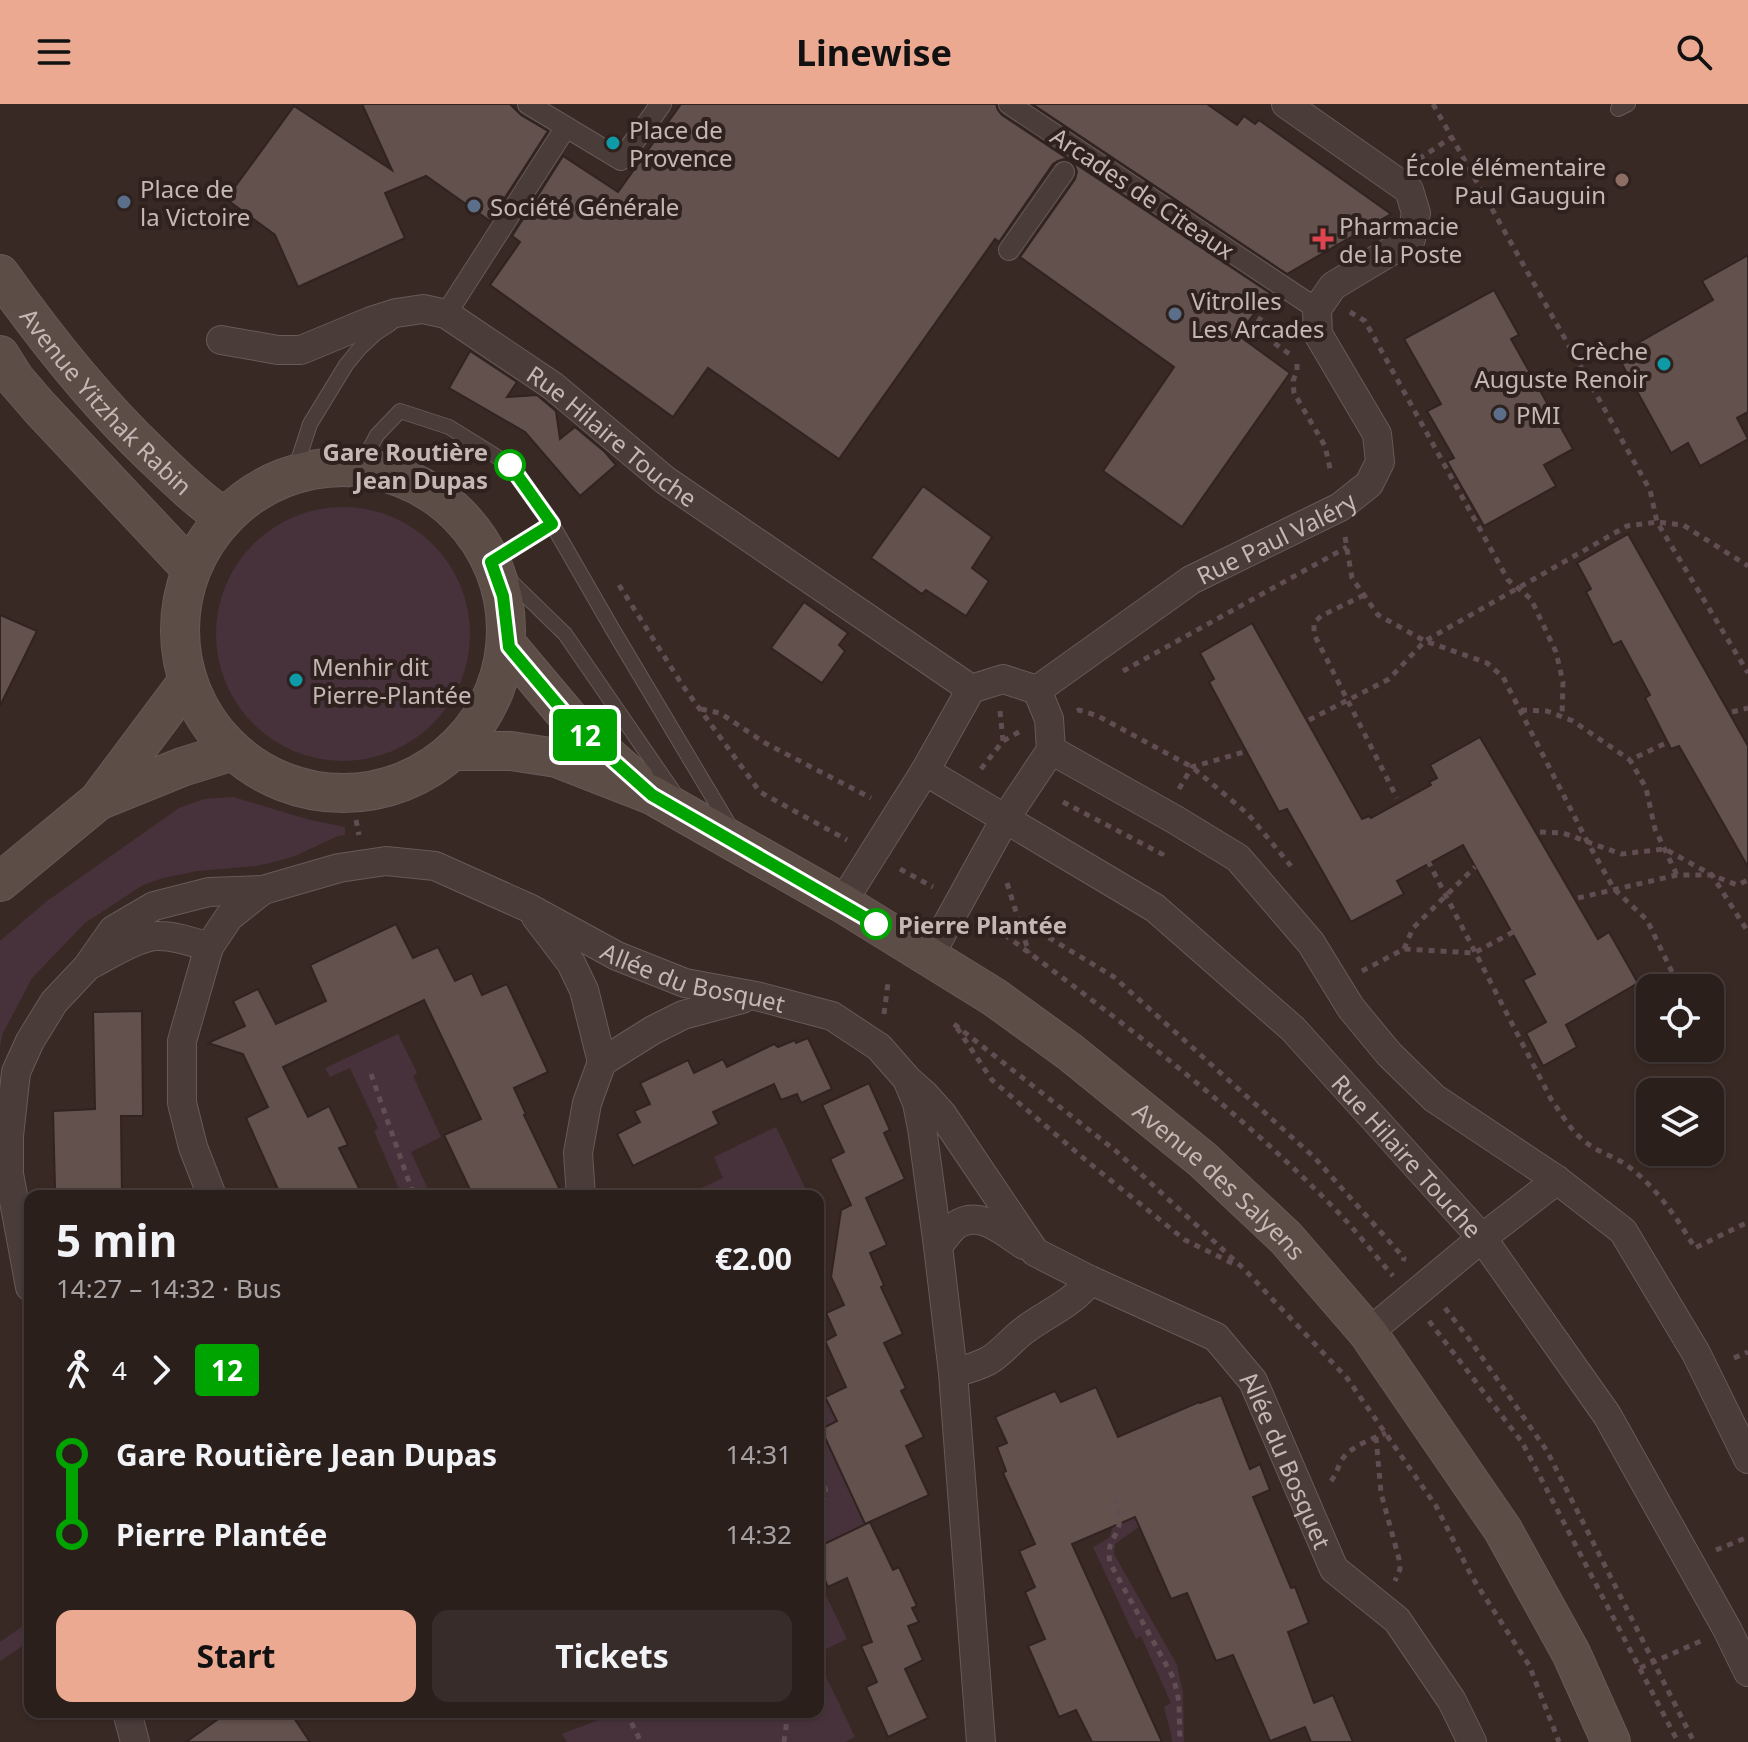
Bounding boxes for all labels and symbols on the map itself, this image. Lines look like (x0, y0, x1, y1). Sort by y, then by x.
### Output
place label: Place de Provence (629, 113, 733, 174)
street label: Arcades de Citeaux (1045, 119, 1242, 267)
marker: Place de Provence (604, 134, 622, 152)
place label: École élémentaire Paul Gauguin (1405, 150, 1606, 211)
marker: École élémentaire Paul Gauguin (1613, 171, 1631, 189)
place label: Place de la Victoire (140, 172, 250, 233)
place label: Société Générale (490, 190, 679, 223)
marker: Place de la Victoire (115, 193, 133, 211)
marker: Société Générale (465, 197, 483, 215)
place label: Pharmacie de la Poste (1339, 209, 1462, 270)
marker: Pharmacie de la Poste (1314, 230, 1332, 248)
place label: Vitrolles Les Arcades (1191, 284, 1324, 345)
street label: Avenue Yitzhak Rabin (13, 301, 200, 502)
marker: Vitrolles Les Arcades (1166, 305, 1184, 323)
place label: Crèche Auguste Renoir (1474, 334, 1648, 395)
marker: Crèche Auguste Renoir (1655, 355, 1673, 373)
street label: Rue Hilaire Touche (521, 357, 704, 514)
place label: PMI (1516, 398, 1560, 431)
marker: PMI (1491, 405, 1509, 423)
place label: Gare Routière Jean Dupas (323, 435, 488, 496)
marker: Gare Routière Jean Dupas (495, 450, 525, 480)
street label: Rue Paul Valéry (1191, 484, 1363, 591)
place label: Menhir dit Pierre-Plantée (312, 650, 472, 711)
marker: Menhir dit Pierre-Plantée (287, 671, 305, 689)
line badge: 12 (549, 709, 621, 761)
place label: Pierre Plantée (898, 908, 1067, 941)
marker: Pierre Plantée (861, 909, 891, 939)
street label: Allée du Bosquet (596, 934, 789, 1020)
street label: Rue Hilaire Touche (1325, 1067, 1490, 1244)
street label: Avenue des Salyens (1127, 1094, 1314, 1266)
street label: Allée du Bosquet (1234, 1363, 1340, 1554)

